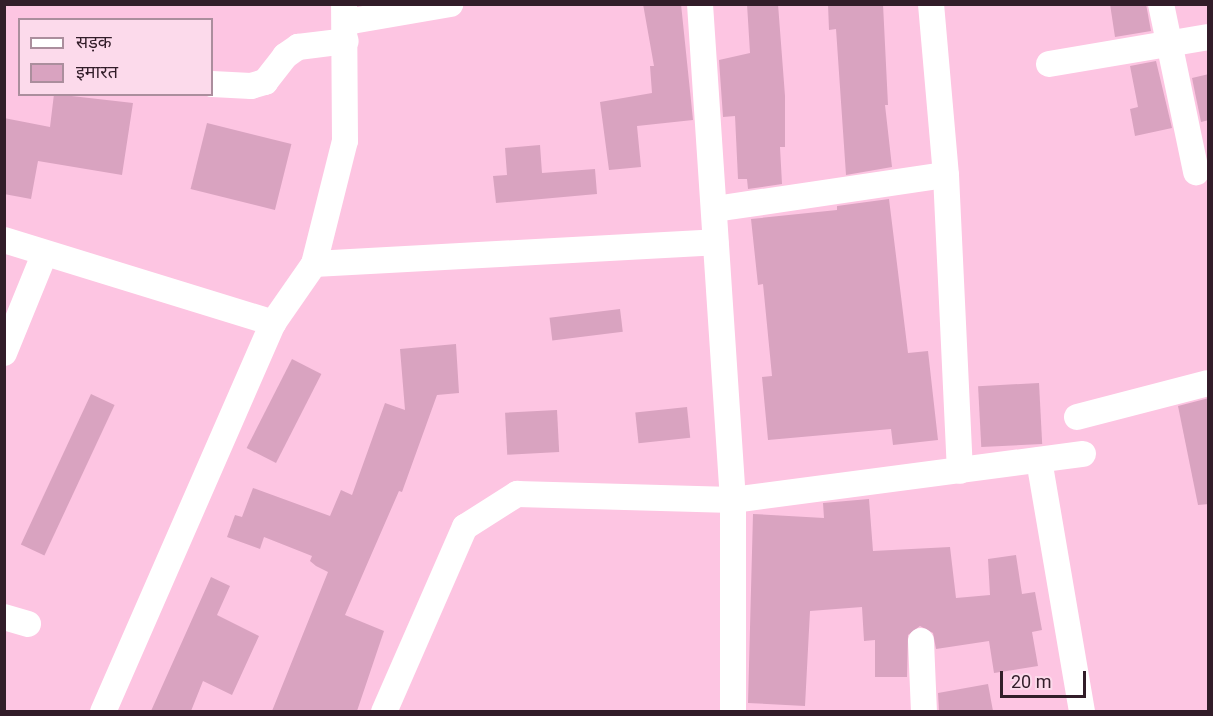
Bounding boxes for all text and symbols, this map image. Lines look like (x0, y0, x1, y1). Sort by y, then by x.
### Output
legend (18, 18, 213, 96)
text: सड़क (76, 31, 112, 52)
text: इमारत (76, 61, 118, 82)
scale bar (1003, 659, 1088, 697)
text: 20 m (1011, 671, 1051, 692)

